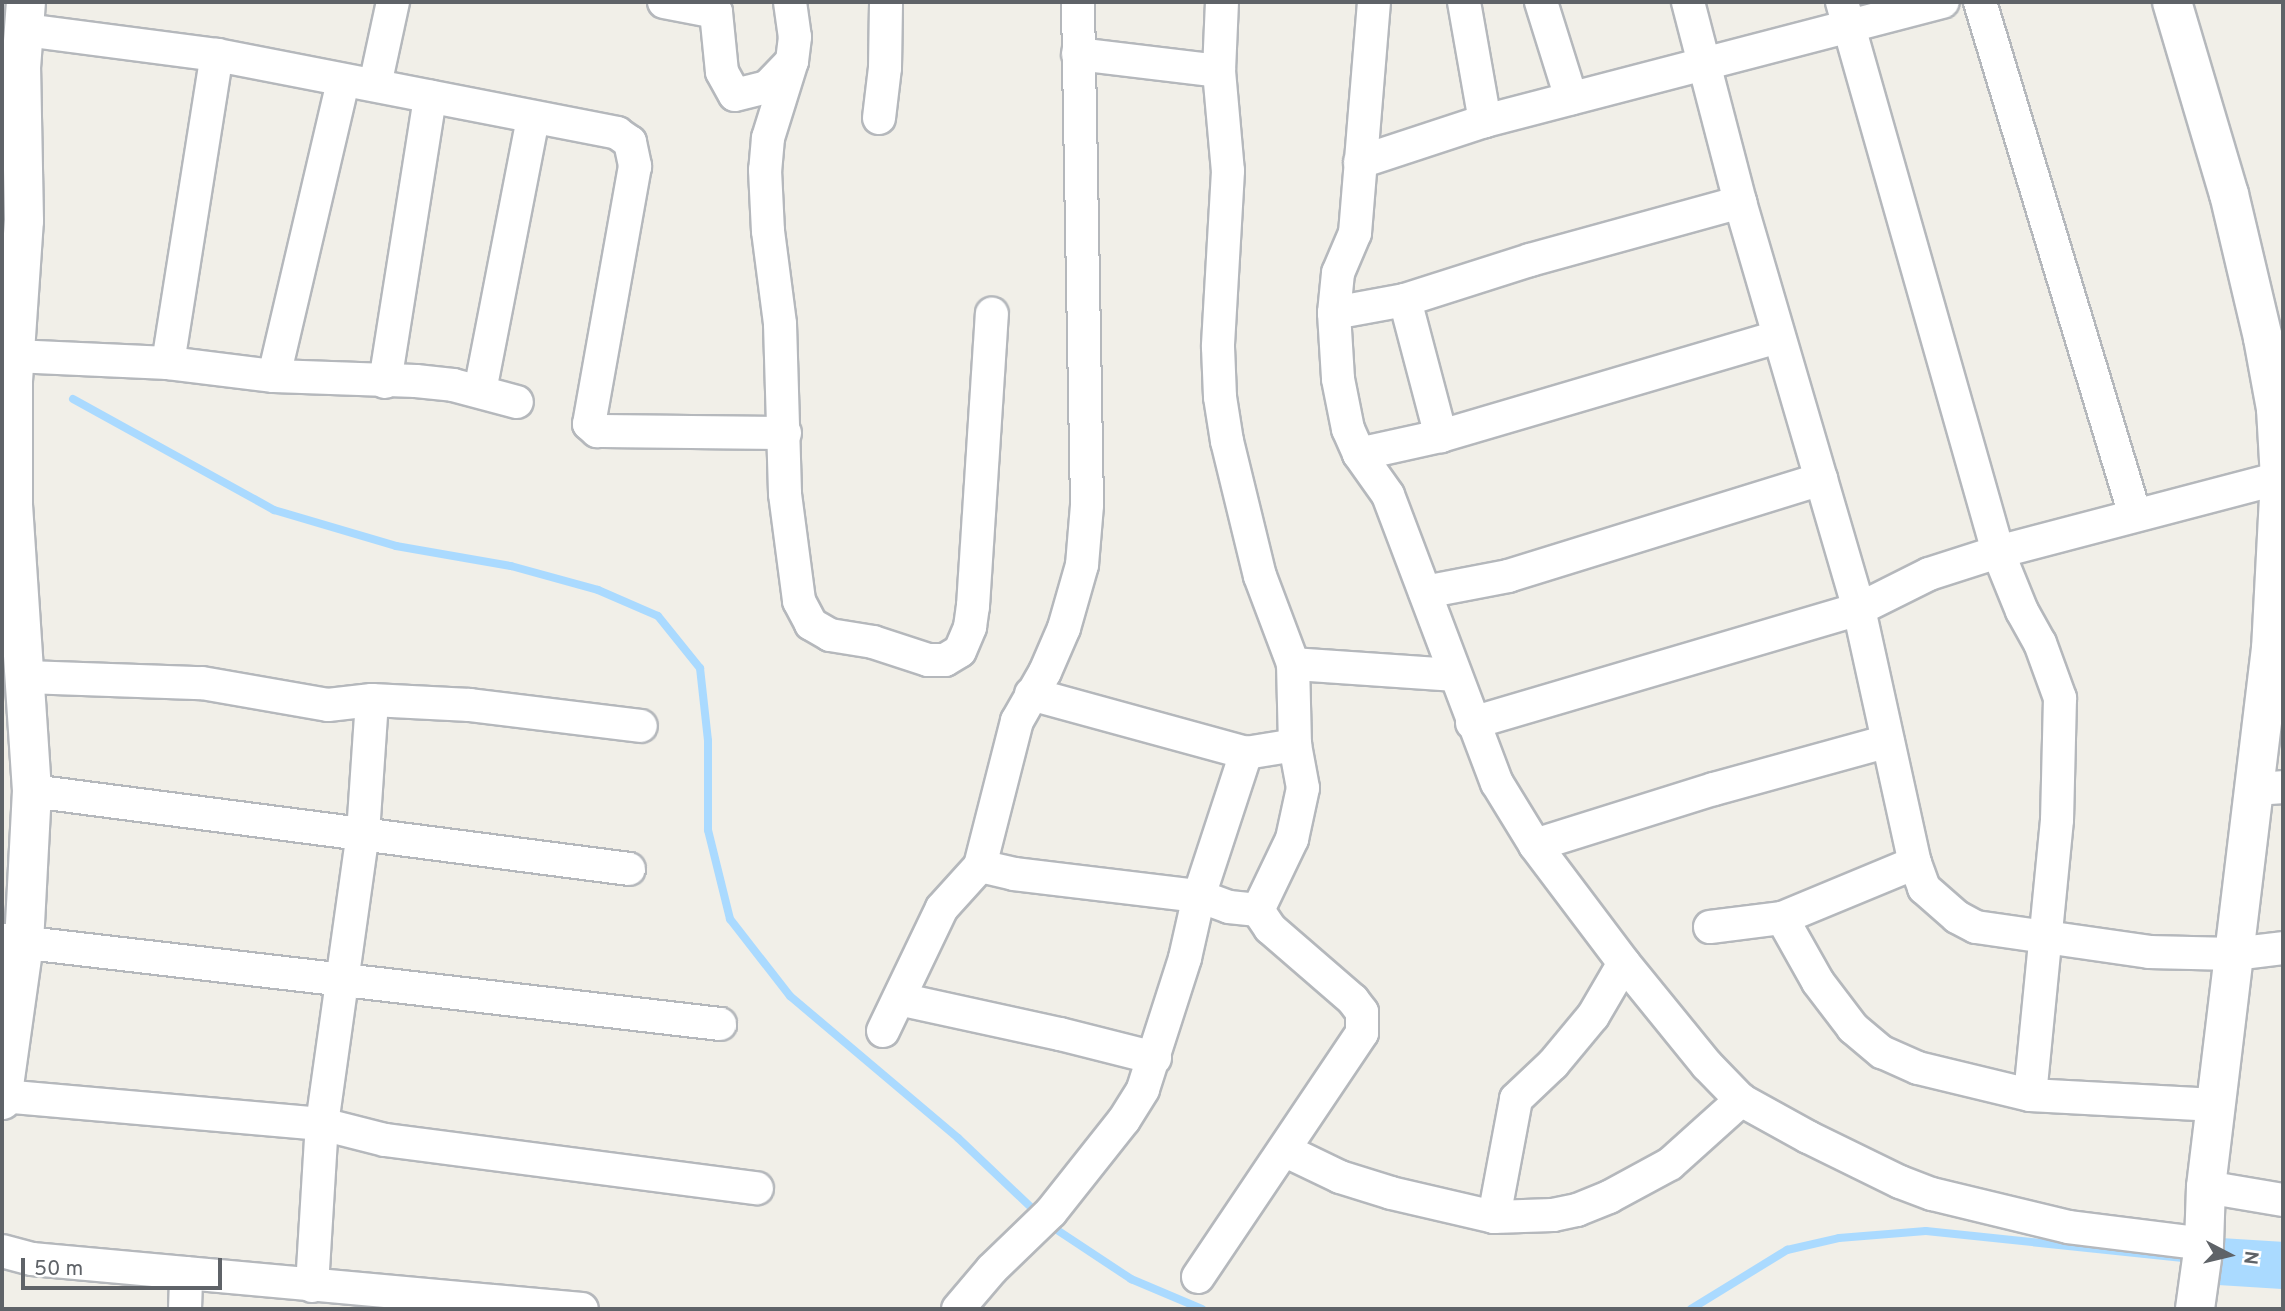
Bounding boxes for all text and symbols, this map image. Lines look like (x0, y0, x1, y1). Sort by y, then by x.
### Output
north arrow (2194, 1220, 2264, 1290)
scale bar (24, 1244, 226, 1288)
text: N (2237, 1249, 2263, 1266)
text: 50 m (34, 1256, 83, 1283)

